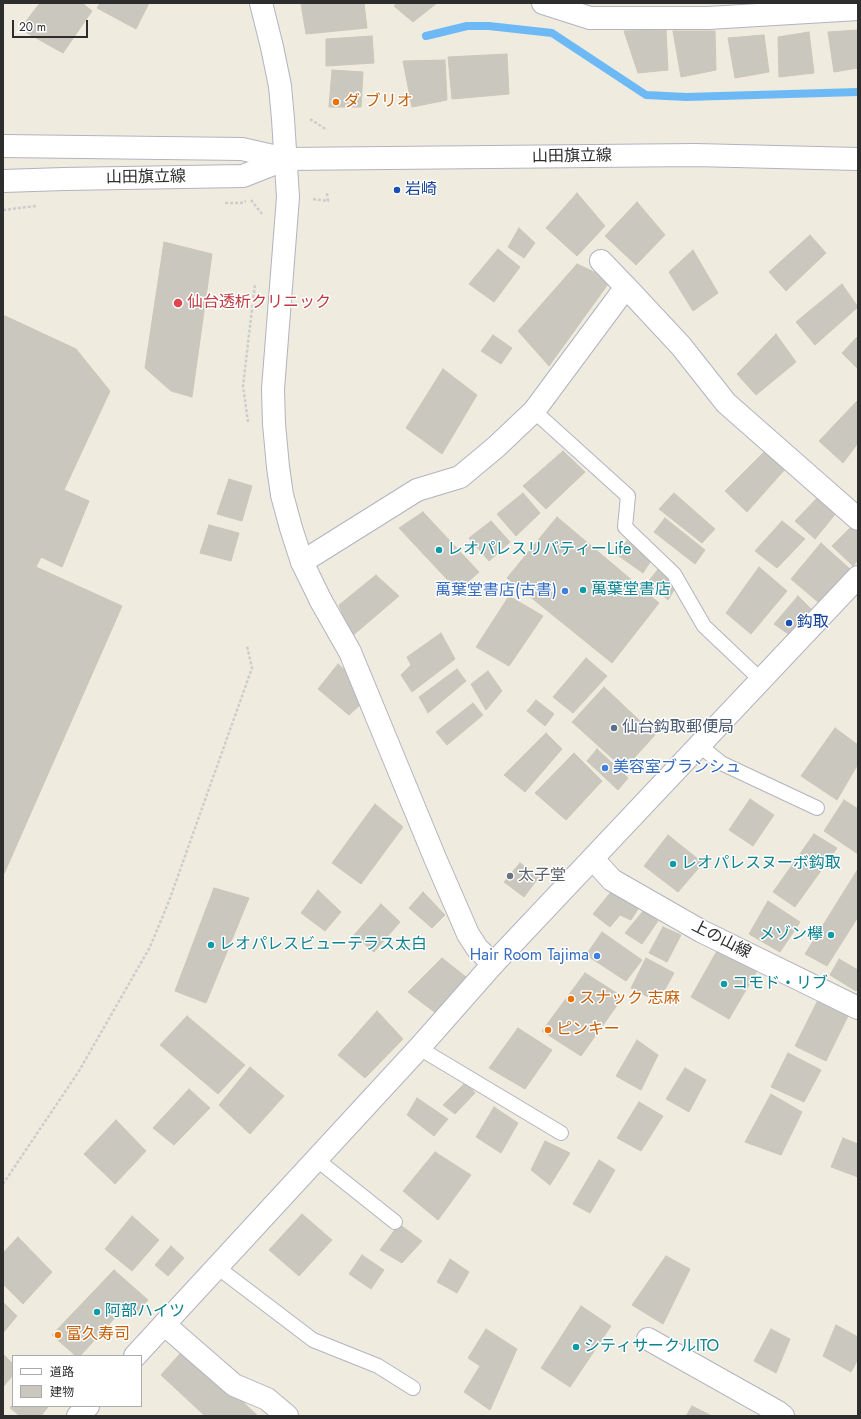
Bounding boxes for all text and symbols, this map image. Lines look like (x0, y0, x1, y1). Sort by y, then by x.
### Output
scale bar (14, 12, 90, 38)
text: 20 m (19, 18, 46, 36)
place label: ダ ブリオ (344, 92, 413, 112)
marker: ダ ブリオ (331, 97, 341, 107)
street label: 山田旗立線 (532, 147, 612, 167)
street label: 山田旗立線 (106, 168, 186, 188)
place label: 岩崎 (405, 180, 437, 200)
marker: 岩崎 (392, 185, 402, 195)
place label: 仙台透析クリニック (187, 293, 331, 313)
marker: 仙台透析クリニック (172, 297, 184, 309)
place label: レオパレスリバティーLife (447, 540, 631, 560)
marker: レオパレスリバティーLife (434, 545, 444, 555)
place label: 萬葉堂書店 (591, 580, 671, 600)
place label: 萬葉堂書店(古書) (435, 581, 557, 601)
marker: 萬葉堂書店 (578, 585, 588, 595)
marker: 萬葉堂書店(古書) (560, 586, 570, 596)
place label: 鈎取 (797, 613, 829, 633)
marker: 鈎取 (784, 618, 794, 628)
place label: 仙台鈎取郵便局 (622, 718, 734, 738)
marker: 仙台鈎取郵便局 (609, 723, 619, 733)
place label: 美容室ブランシュ (613, 758, 741, 778)
marker: 美容室ブランシュ (600, 763, 610, 773)
place label: レオパレスヌーボ鈎取 (681, 854, 841, 874)
marker: レオパレスヌーボ鈎取 (668, 859, 678, 869)
place label: 太子堂 (518, 866, 566, 886)
marker: 太子堂 (505, 871, 515, 881)
street label: 上の山線 (688, 917, 754, 963)
place label: メゾン欅 (759, 925, 823, 945)
marker: メゾン欅 (826, 930, 836, 940)
place label: レオパレスビューテラス太白 (219, 935, 427, 955)
marker: レオパレスビューテラス太白 (206, 940, 216, 950)
place label: Hair Room Tajima (470, 946, 589, 966)
marker: Hair Room Tajima (592, 951, 602, 961)
place label: コモド・リブ (732, 974, 828, 994)
marker: コモド・リブ (719, 979, 729, 989)
place label: スナック 志麻 (579, 989, 680, 1009)
marker: スナック 志麻 (566, 994, 576, 1004)
place label: ピンキー (556, 1020, 620, 1040)
marker: ピンキー (543, 1025, 553, 1035)
place label: 阿部ハイツ (105, 1302, 185, 1322)
marker: 阿部ハイツ (92, 1307, 102, 1317)
place label: 富久寿司 (66, 1325, 130, 1345)
marker: 富久寿司 (53, 1330, 63, 1340)
place label: シティサークルITO (584, 1337, 719, 1357)
marker: シティサークルITO (571, 1342, 581, 1352)
legend (12, 1355, 142, 1407)
text: 道路 (50, 1363, 74, 1381)
text: 建物 (50, 1383, 74, 1401)

